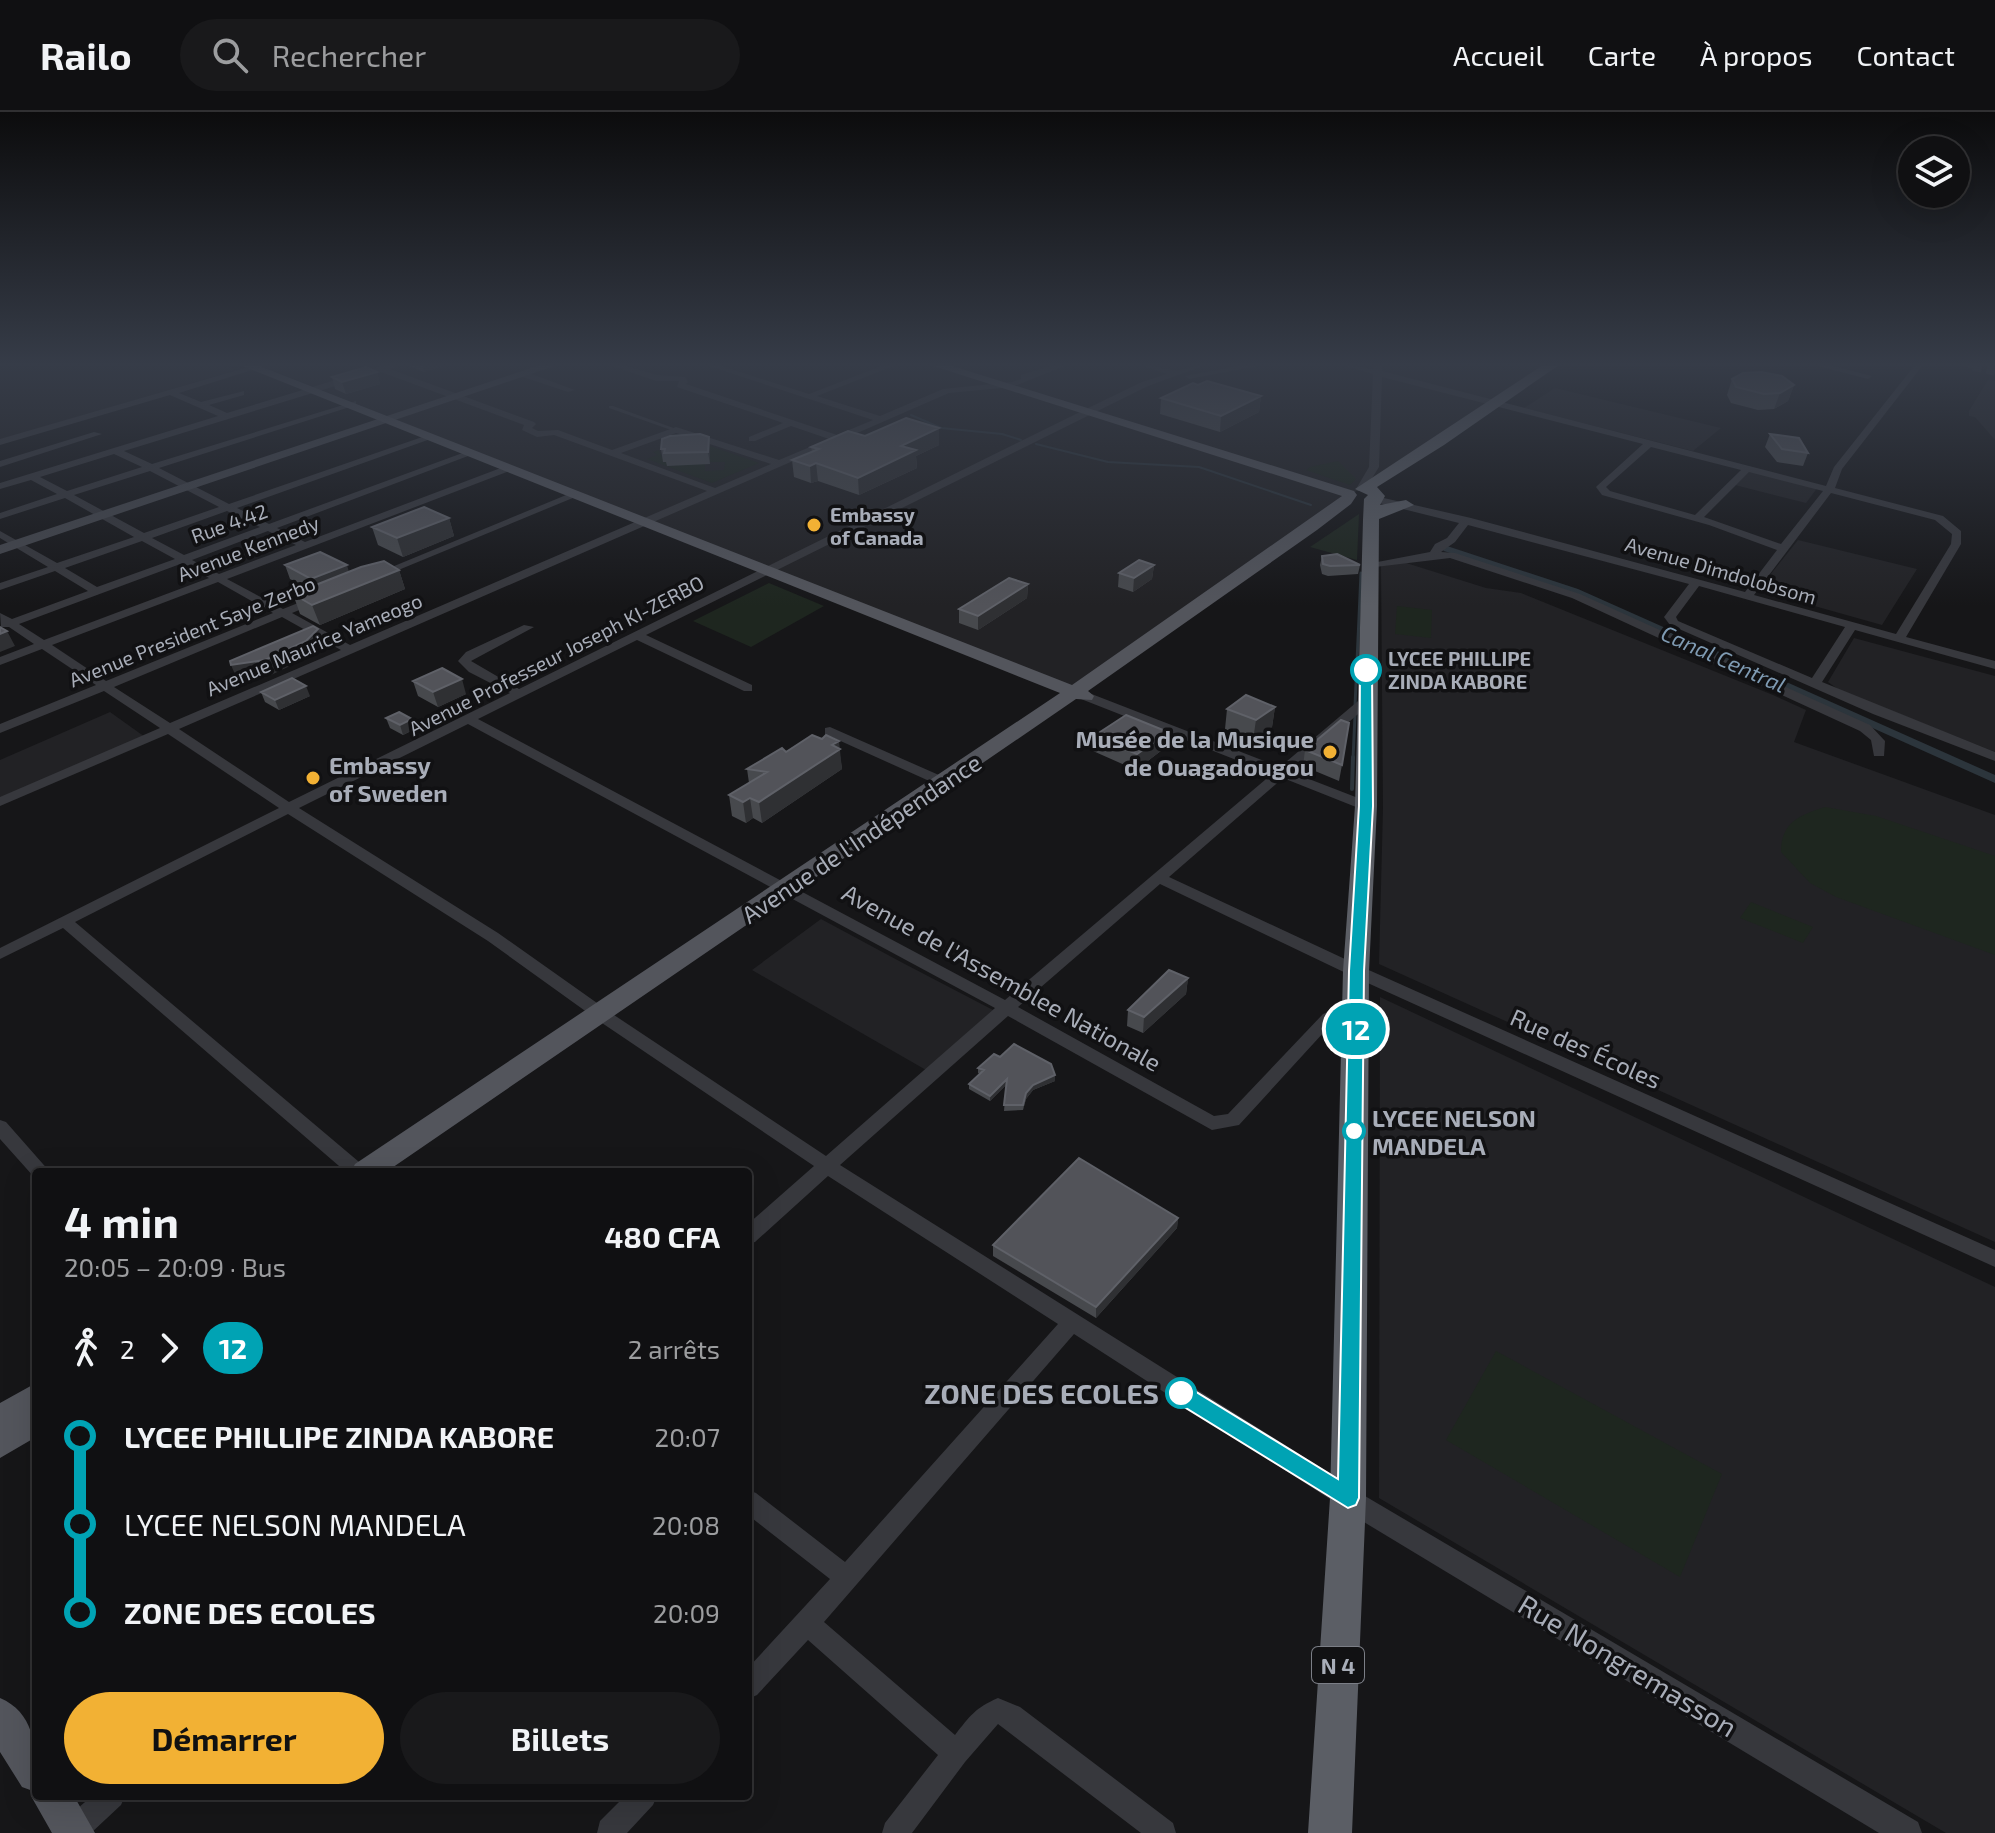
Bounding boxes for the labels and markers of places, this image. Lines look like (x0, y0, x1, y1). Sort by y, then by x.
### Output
place label: Embassy of Canada (830, 502, 924, 549)
marker: Embassy of Canada (805, 516, 823, 534)
place label: LYCEE PHILLIPE ZINDA KABORE (1388, 646, 1531, 693)
marker: LYCEE PHILLIPE ZINDA KABORE (1351, 655, 1381, 685)
place label: Musée de la Musique de Ouagadougou (1075, 724, 1314, 781)
marker: Musée de la Musique de Ouagadougou (1321, 743, 1339, 761)
place label: Embassy of Sweden (329, 750, 448, 807)
marker: Embassy of Sweden (304, 769, 322, 787)
place label: LYCEE NELSON MANDELA (1372, 1103, 1536, 1160)
marker: LYCEE NELSON MANDELA (1343, 1120, 1365, 1142)
place label: ZONE DES ECOLES (924, 1376, 1159, 1410)
marker: ZONE DES ECOLES (1166, 1378, 1196, 1408)

